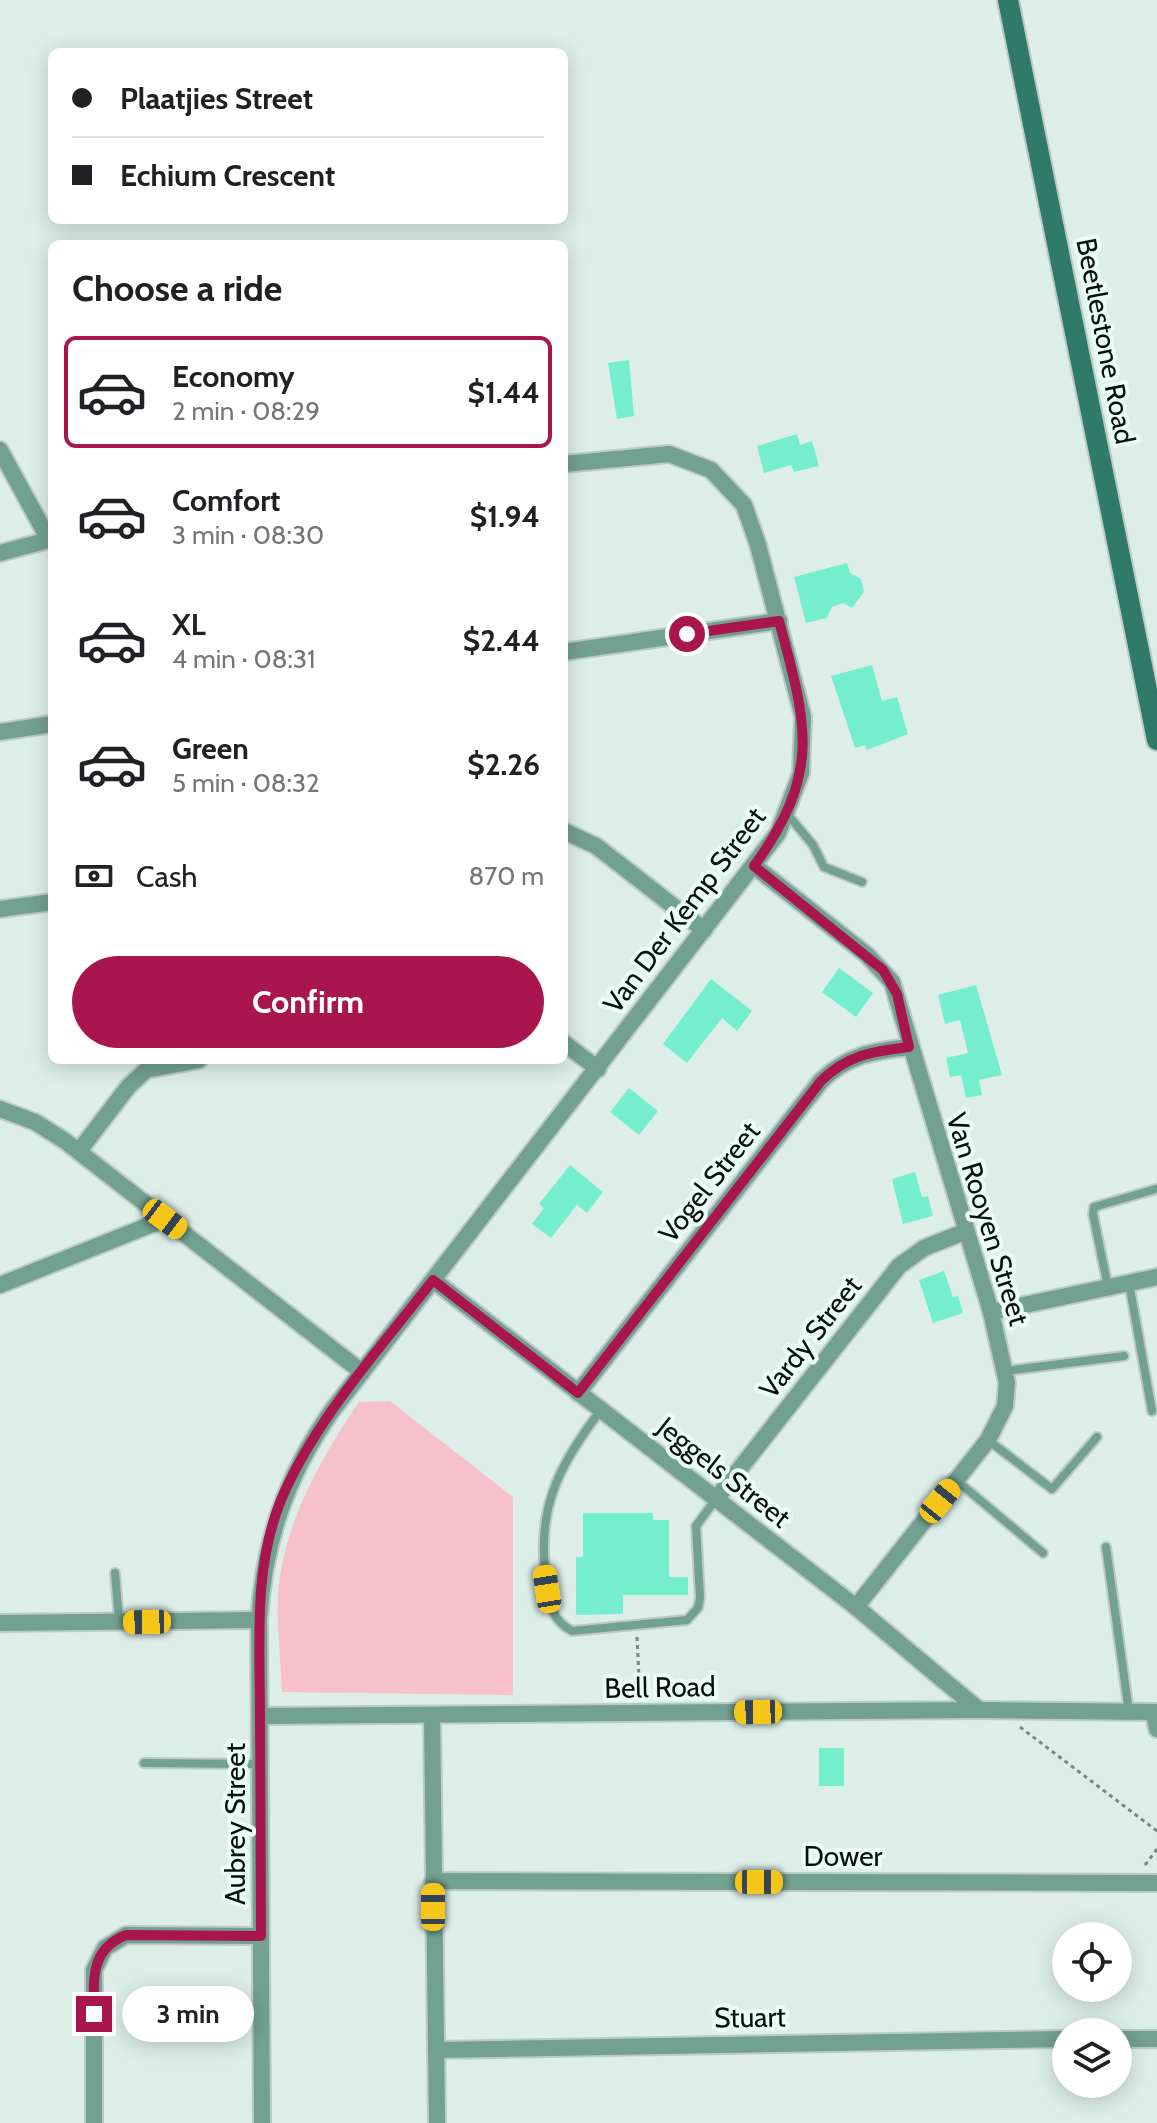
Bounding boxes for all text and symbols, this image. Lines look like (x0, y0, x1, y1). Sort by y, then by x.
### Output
text: Plaatjies Street (120, 80, 313, 117)
text: Echium Crescent (120, 157, 335, 194)
street label: Beetlestone Road (1069, 235, 1143, 447)
text: Choose a ride (72, 266, 282, 310)
icon: car (76, 356, 148, 428)
text: Economy (172, 358, 295, 395)
text: $1.44 (468, 374, 540, 411)
text: 2 min · 08:29 (172, 395, 320, 427)
icon: car (76, 480, 148, 552)
text: Comfort (172, 482, 280, 519)
text: $1.94 (470, 498, 540, 535)
text: 3 min · 08:30 (172, 519, 324, 551)
icon: car (76, 604, 148, 676)
text: XL (172, 606, 206, 643)
route start (669, 616, 705, 652)
text: $2.44 (463, 622, 540, 659)
text: 4 min · 08:31 (172, 643, 315, 675)
icon: car (76, 728, 148, 800)
text: Green (172, 730, 249, 767)
text: $2.26 (467, 746, 540, 783)
text: 5 min · 08:32 (172, 767, 320, 799)
street label: Van Der Kemp Street (596, 800, 772, 1020)
icon: cash (72, 854, 116, 898)
text: Cash (136, 858, 198, 895)
text: 870 m (469, 860, 544, 892)
button: Confirm (72, 956, 544, 1048)
street label: Van Rooyen Street (940, 1109, 1036, 1329)
street label: Vogel Street (651, 1115, 767, 1249)
car (139, 1195, 191, 1243)
street label: Vardy Street (752, 1269, 868, 1405)
street label: Jeggels Street (650, 1409, 797, 1535)
car (916, 1475, 964, 1527)
car (531, 1563, 563, 1615)
car (123, 1610, 171, 1634)
street label: Bell Road (604, 1669, 716, 1705)
car (734, 1700, 782, 1724)
street label: Aubrey Street (218, 1743, 252, 1905)
street label: Dower (804, 1839, 883, 1873)
car (735, 1870, 783, 1894)
car (421, 1883, 445, 1931)
map controls (1052, 1922, 1132, 2098)
button: locate (1052, 1922, 1132, 2002)
callout: 3 min (122, 1986, 254, 2042)
route end (76, 1996, 112, 2032)
text: 3 min (156, 1998, 220, 2030)
street label: Stuart (714, 1999, 786, 2035)
button: layers (1052, 2018, 1132, 2098)

